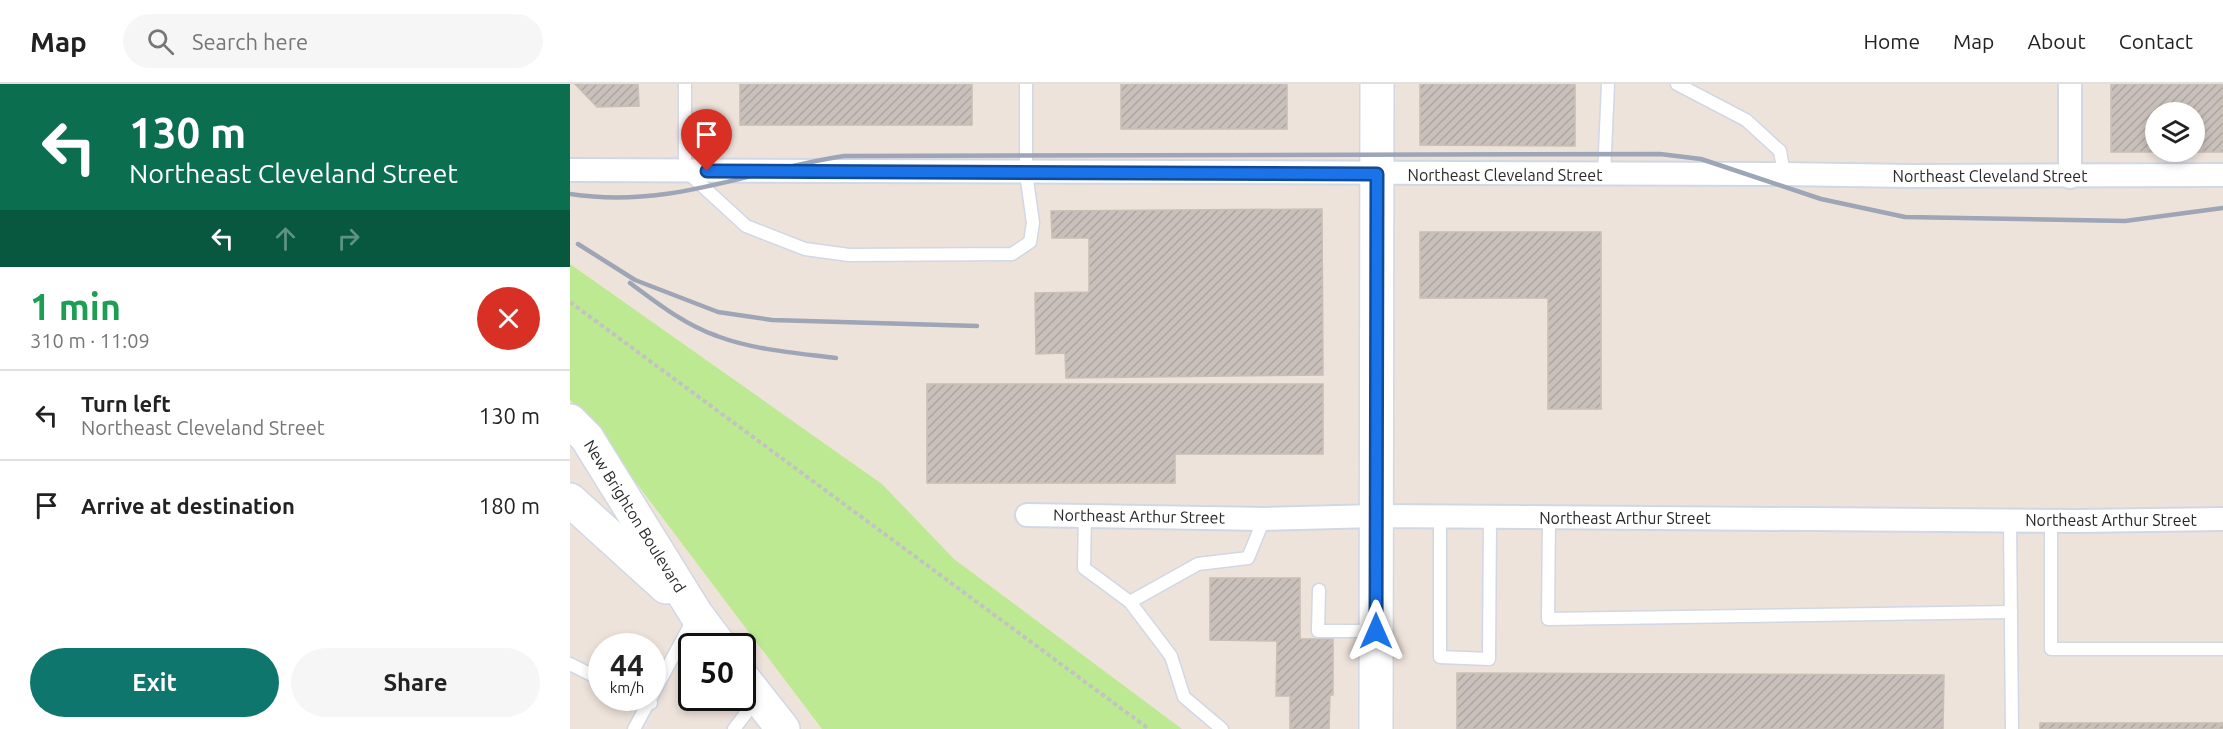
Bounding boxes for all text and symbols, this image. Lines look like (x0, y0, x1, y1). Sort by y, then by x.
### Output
search box (123, 14, 543, 68)
icon: search (144, 25, 177, 58)
text: Map (30, 26, 87, 57)
text: Search here (192, 29, 308, 54)
text: Home (1863, 29, 1920, 53)
text: Map (1953, 29, 1994, 53)
text: About (2027, 29, 2086, 53)
text: Contact (2119, 29, 2193, 53)
map controls (2145, 102, 2205, 162)
button: layers (2145, 102, 2205, 162)
icon: left (30, 108, 108, 186)
text: 130 m (129, 109, 246, 156)
pin (681, 109, 732, 171)
icon: arrive (690, 118, 723, 151)
text: Northeast Cleveland Street (129, 158, 458, 188)
street label: Northeast Cleveland Street (1408, 166, 1603, 184)
street label: Northeast Cleveland Street (1893, 167, 2088, 185)
icon: left (206, 222, 239, 255)
icon: ahead (269, 222, 302, 255)
icon: right (332, 222, 365, 255)
text: 1 min (30, 286, 121, 327)
button: close (477, 287, 540, 350)
text: 310 m · 11:09 (30, 329, 150, 352)
text: Turn left (81, 391, 171, 416)
icon: left (30, 399, 63, 432)
text: 130 m (479, 403, 540, 428)
text: Northeast Cleveland Street (81, 416, 325, 439)
street label: New Brighton Boulevard (581, 436, 689, 596)
icon: arrive (30, 489, 63, 522)
text: Arrive at destination (81, 493, 295, 518)
text: 180 m (479, 493, 540, 518)
street label: Northeast Arthur Street (1053, 506, 1226, 527)
street label: Northeast Arthur Street (1539, 509, 1712, 527)
street label: Northeast Arthur Street (2025, 511, 2198, 529)
position arrow (1344, 599, 1408, 663)
speed limit sign: 50 (678, 633, 756, 711)
button: Exit (30, 648, 279, 717)
button: Share (291, 648, 540, 717)
text: 44 (610, 648, 644, 682)
text: km/h (610, 679, 644, 696)

